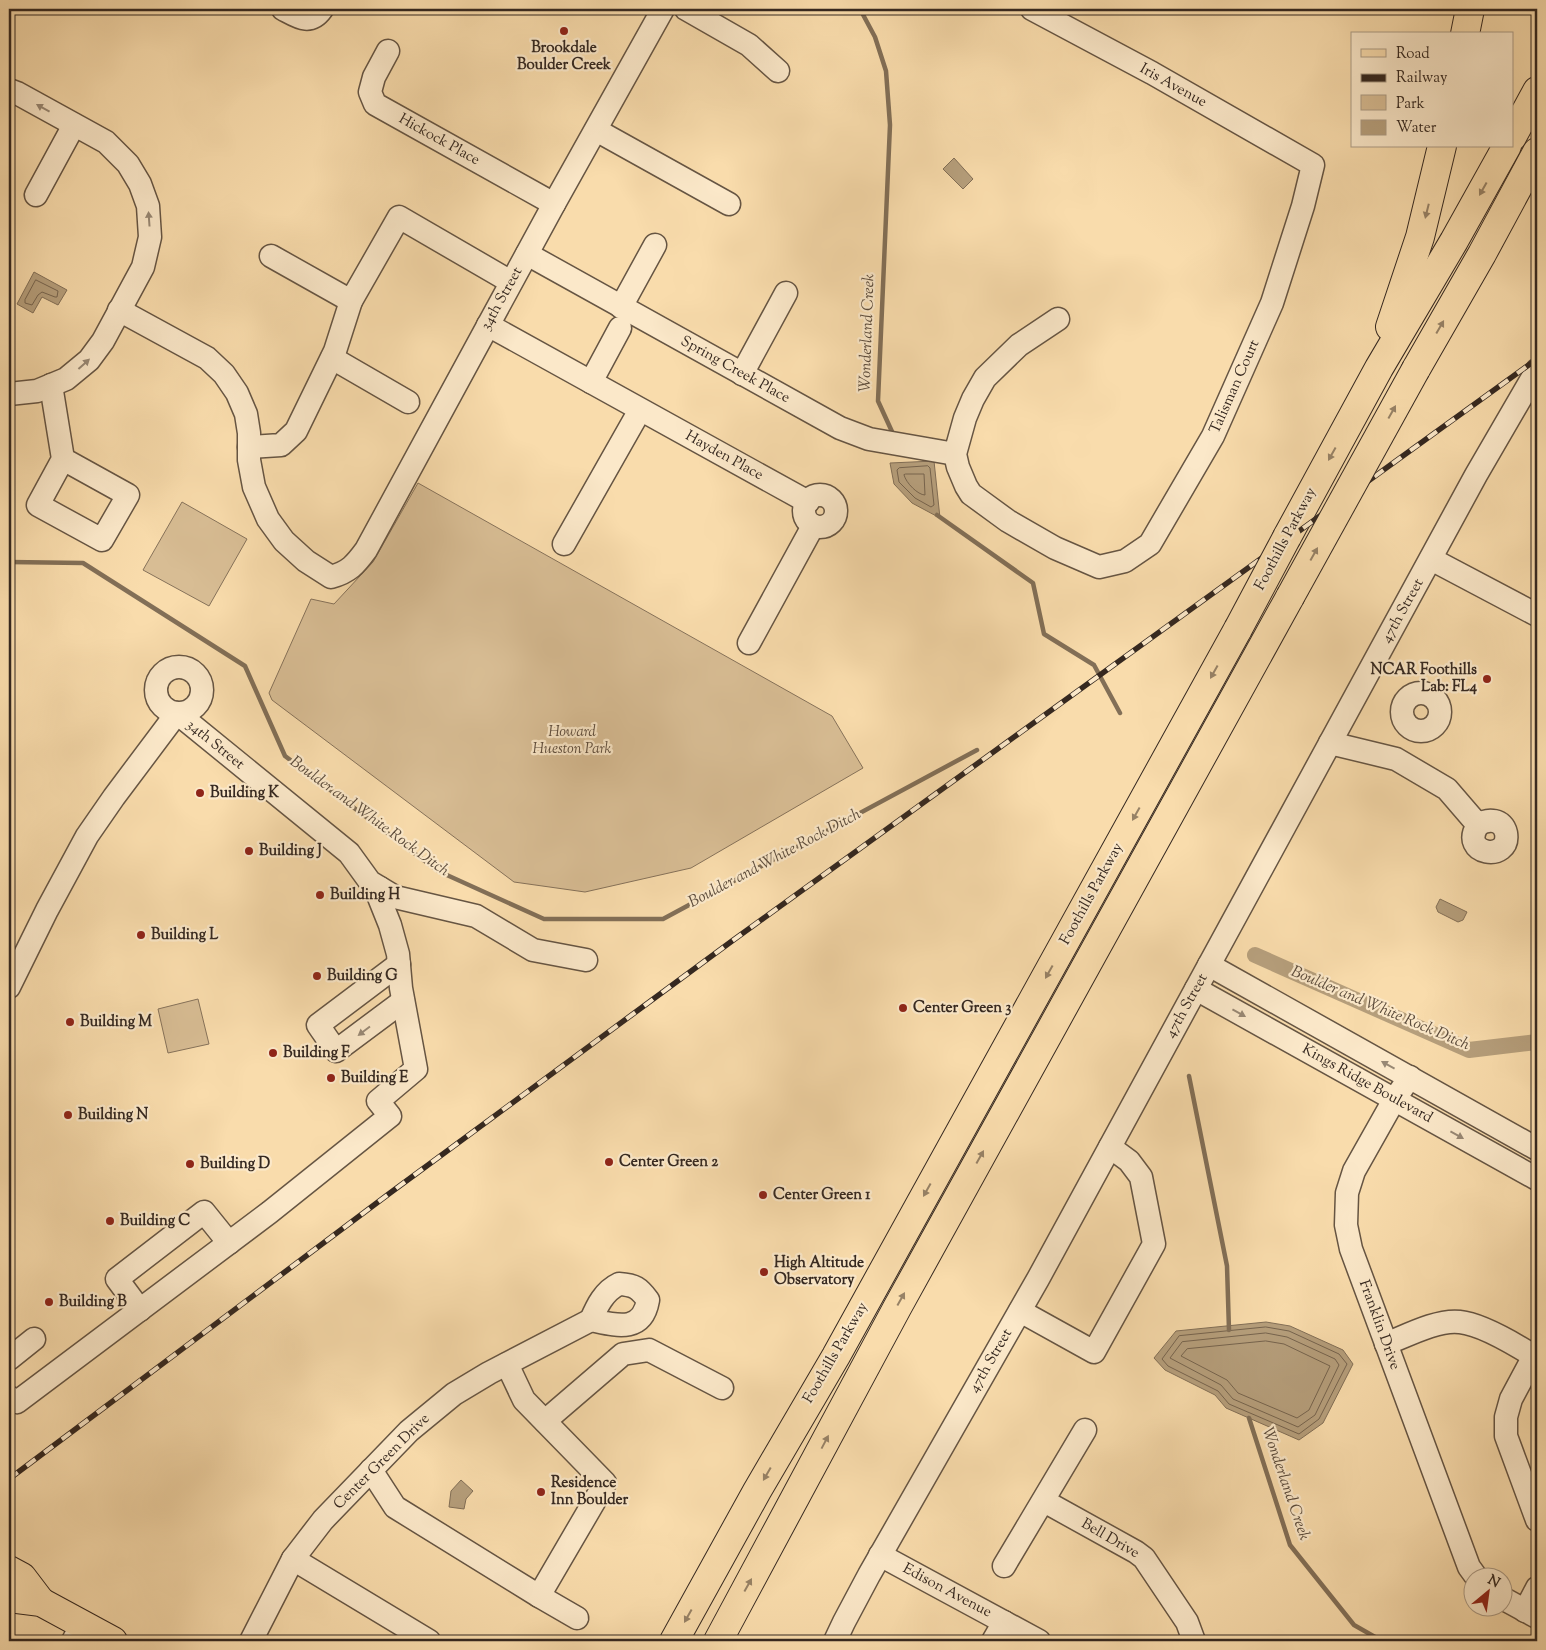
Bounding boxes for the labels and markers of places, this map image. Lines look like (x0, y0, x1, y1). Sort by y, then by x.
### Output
marker: Brookdale Boulder Creek (558, 25, 570, 37)
place label: Brookdale Boulder Creek (517, 38, 612, 76)
place label: NCAR Foothills Lab: FL4 (1371, 660, 1477, 698)
marker: NCAR Foothills Lab: FL4 (1481, 673, 1493, 685)
place label: Building K (210, 783, 279, 804)
marker: Building K (194, 787, 206, 799)
place label: Building J (259, 841, 322, 862)
marker: Building J (243, 845, 255, 857)
place label: Building H (330, 885, 400, 906)
marker: Building H (314, 889, 326, 901)
place label: Building L (151, 925, 219, 946)
marker: Building L (135, 929, 147, 941)
place label: Building G (327, 966, 398, 987)
marker: Building G (311, 970, 323, 982)
place label: Center Green 3 (913, 998, 1011, 1019)
marker: Center Green 3 (897, 1002, 909, 1014)
place label: Building M (80, 1012, 152, 1033)
marker: Building M (64, 1016, 76, 1028)
place label: Building F (283, 1043, 350, 1064)
marker: Building F (267, 1047, 279, 1059)
place label: Building E (341, 1068, 409, 1089)
marker: Building E (325, 1072, 337, 1084)
place label: Building N (78, 1105, 148, 1126)
marker: Building N (62, 1109, 74, 1121)
place label: Center Green 2 (619, 1152, 719, 1173)
place label: Building D (200, 1154, 270, 1175)
marker: Center Green 2 (603, 1156, 615, 1168)
marker: Building D (184, 1158, 196, 1170)
place label: Center Green 1 (773, 1185, 871, 1206)
marker: Center Green 1 (757, 1189, 769, 1201)
place label: Building C (120, 1211, 190, 1232)
marker: Building C (104, 1215, 116, 1227)
place label: High Altitude Observatory (774, 1253, 864, 1291)
marker: High Altitude Observatory (758, 1266, 770, 1278)
place label: Building B (59, 1292, 127, 1313)
marker: Building B (43, 1296, 55, 1308)
place label: Residence Inn Boulder (551, 1473, 628, 1511)
marker: Residence Inn Boulder (535, 1486, 547, 1498)

